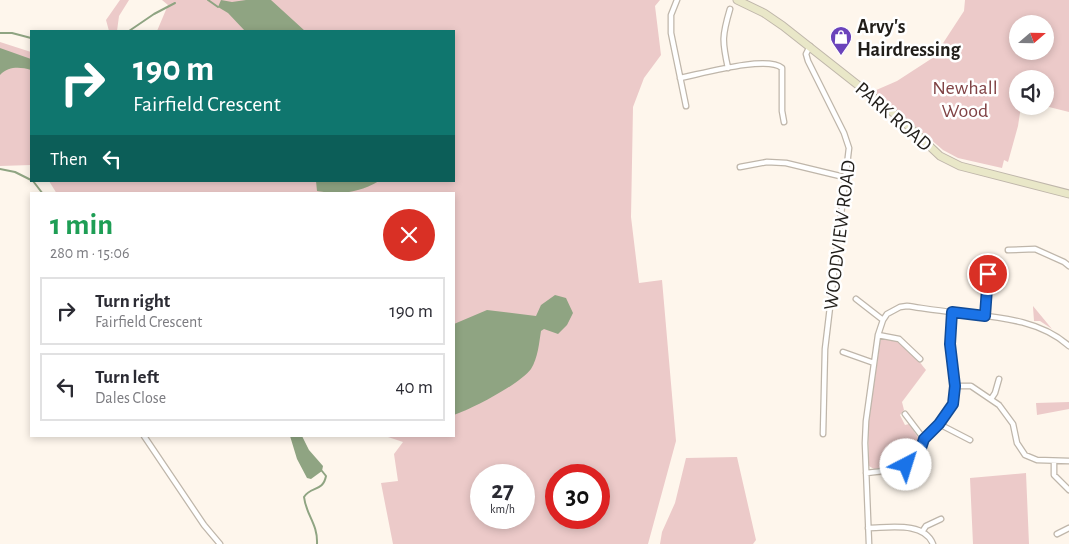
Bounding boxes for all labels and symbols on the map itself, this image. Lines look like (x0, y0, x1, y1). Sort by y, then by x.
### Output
north arrow (1009, 15, 1054, 60)
place label: Arvy's Hairdressing (857, 17, 961, 60)
shop icon: Arvy's Hairdressing (829, 25, 853, 56)
street label: PARK ROAD (851, 78, 935, 155)
park label: Newhall Wood (932, 78, 998, 121)
street label: WOODVIEW ROAD (821, 159, 859, 311)
pin (967, 253, 1009, 295)
position arrow (879, 438, 931, 490)
speed limit sign: 30 (545, 464, 610, 529)

